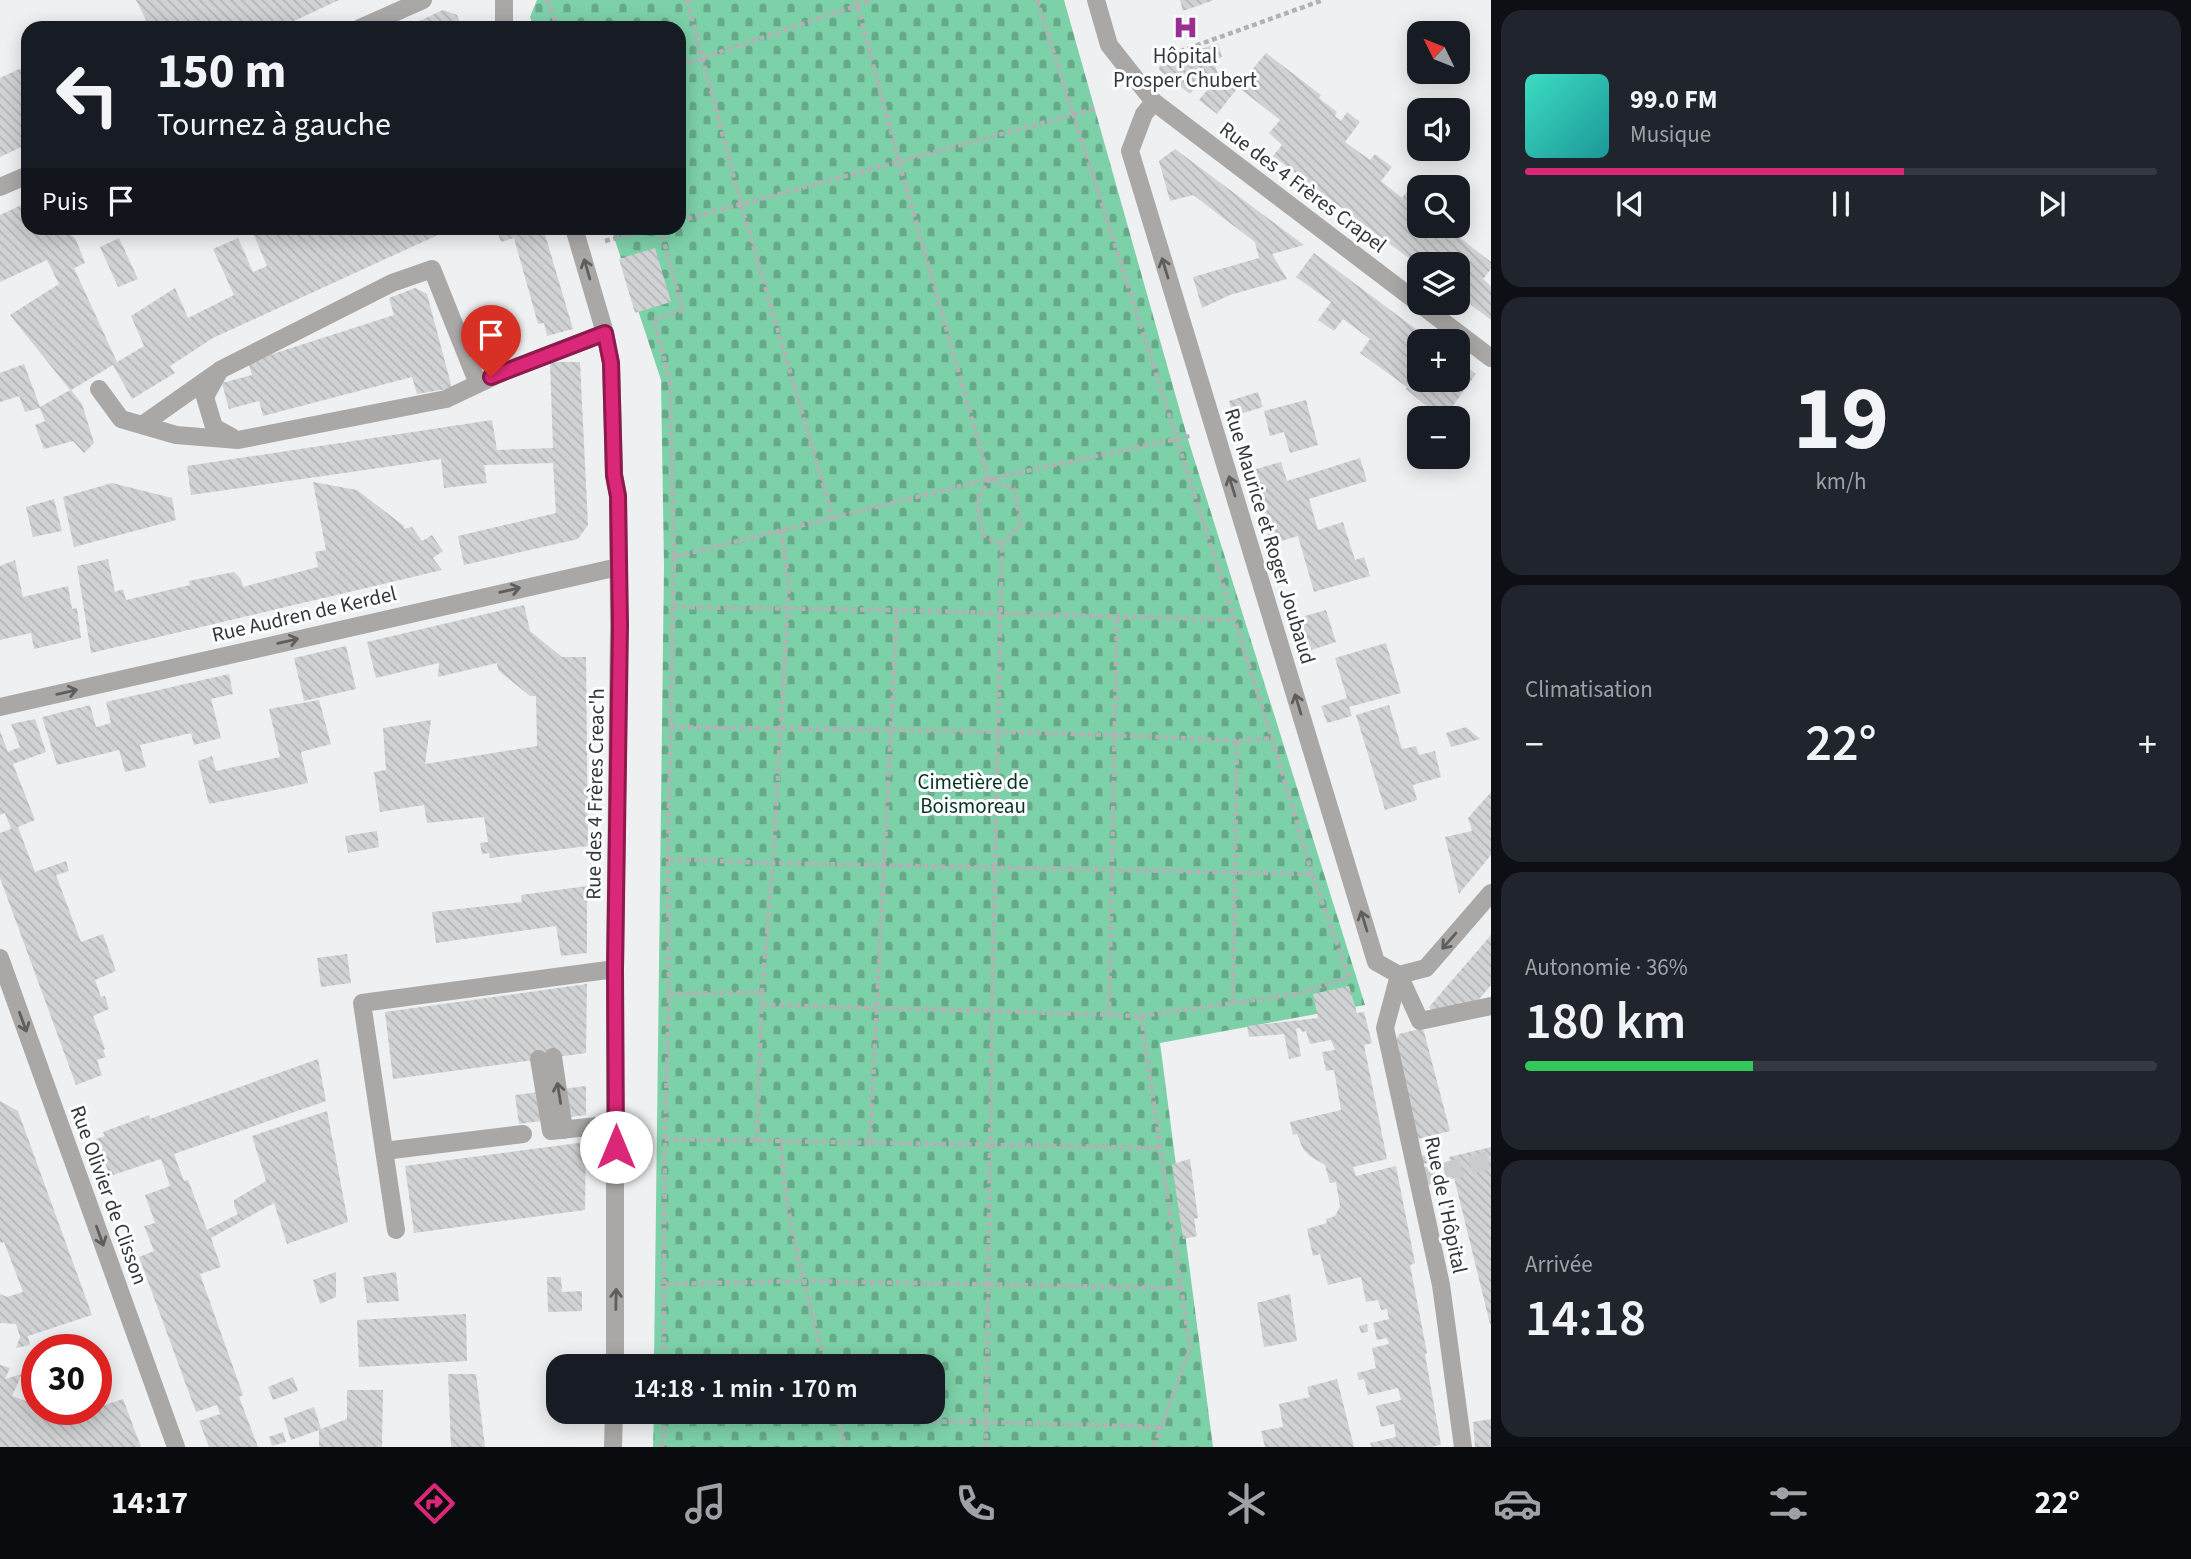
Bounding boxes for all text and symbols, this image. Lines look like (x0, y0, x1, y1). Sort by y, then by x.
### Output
hospital icon: Hôpital Prosper Chubert (1171, 13, 1199, 41)
north arrow (1407, 21, 1470, 84)
map controls (1407, 21, 1470, 469)
text: 150 m (157, 37, 286, 107)
place label: Hôpital Prosper Chubert (1113, 41, 1257, 95)
icon: left (42, 49, 133, 140)
text: 99.0 FM (1630, 81, 1718, 118)
button: sound (1407, 98, 1470, 161)
text: Tournez à gauche (157, 102, 391, 148)
street label: Rue des 4 Frères Crapel (1213, 114, 1393, 260)
text: Musique (1630, 118, 1711, 151)
button: search (1407, 175, 1470, 238)
icon: arrive (102, 182, 140, 220)
text: Puis (42, 183, 88, 220)
icon: previous (1611, 185, 1649, 223)
icon: pause (1822, 185, 1860, 223)
icon: next (2033, 185, 2071, 223)
button: layers (1407, 252, 1470, 315)
one-way arrow (1158, 258, 1171, 280)
one-way arrow (579, 259, 592, 281)
pin (461, 305, 521, 377)
icon: arrive (472, 316, 510, 354)
button: + (1407, 329, 1470, 392)
text: 19 (1793, 355, 1889, 484)
street label: Rue Maurice et Roger Joubaud (1217, 404, 1323, 668)
button: − (1407, 406, 1470, 469)
text: km/h (1815, 465, 1867, 498)
one-way arrow (1224, 475, 1237, 497)
street label: Rue Audren de Kerdel (209, 578, 399, 650)
one-way arrow (498, 583, 521, 597)
one-way arrow (276, 634, 299, 647)
text: Climatisation (1525, 673, 1653, 706)
one-way arrow (55, 684, 77, 697)
street label: Rue des 4 Frères Creac'h (578, 688, 612, 900)
one-way arrow (1290, 693, 1303, 715)
text: 22° (1805, 707, 1877, 781)
text: − (1525, 718, 1544, 772)
text: + (2138, 718, 2157, 772)
park label: Cimetière de Boismoreau (917, 767, 1029, 821)
one-way arrow (1356, 911, 1369, 933)
one-way arrow (1441, 932, 1457, 950)
text: Autonomie · 36% (1525, 951, 1688, 984)
text: 180 km (1525, 985, 1686, 1059)
one-way arrow (18, 1011, 30, 1033)
one-way arrow (552, 1082, 565, 1105)
street label: Rue Olivier de Clisson (63, 1101, 155, 1289)
position arrow (579, 1110, 653, 1184)
street label: Rue de l'Hôpital (1417, 1134, 1475, 1276)
one-way arrow (95, 1225, 107, 1247)
text: Arrivée (1525, 1248, 1593, 1281)
text: 14:18 (1525, 1282, 1646, 1356)
one-way arrow (609, 1287, 623, 1310)
speed limit sign: 30 (21, 1334, 112, 1425)
text: 14:18 · 1 min · 170 m (633, 1370, 858, 1407)
icon: directions (410, 1479, 459, 1528)
icon: music (681, 1479, 730, 1528)
icon: phone (951, 1479, 1000, 1528)
icon: climate (1222, 1479, 1271, 1528)
icon: car (1493, 1479, 1542, 1528)
icon: filters (1764, 1479, 1813, 1528)
text: 14:17 (111, 1480, 188, 1526)
text: 22° (2035, 1480, 2080, 1526)

